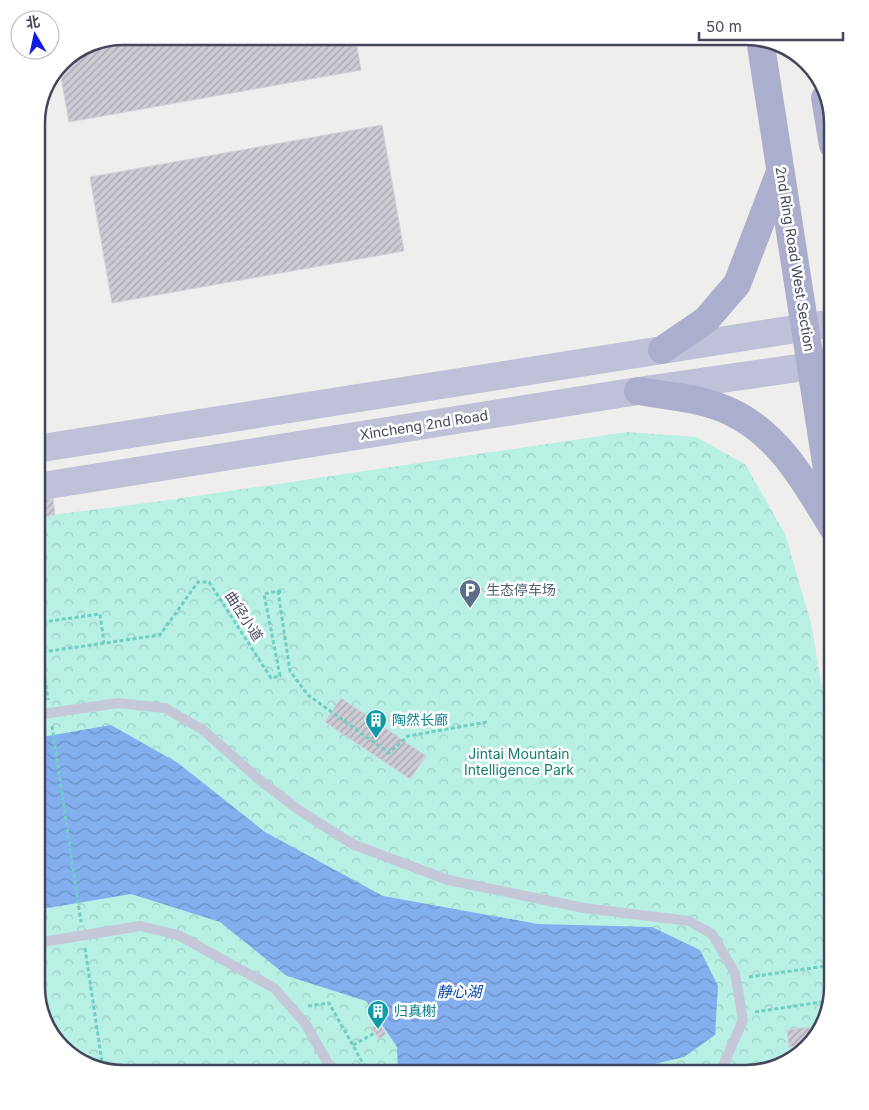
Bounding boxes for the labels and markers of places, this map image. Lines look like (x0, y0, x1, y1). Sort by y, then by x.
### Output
parking icon: 生态停车场 (458, 578, 482, 609)
place label: 生态停车场 (486, 581, 556, 598)
building icon: 陶然长廊 (364, 708, 388, 739)
place label: 陶然长廊 (392, 711, 448, 728)
building icon: 归真榭 (366, 999, 390, 1030)
place label: 归真榭 (394, 1002, 436, 1019)

